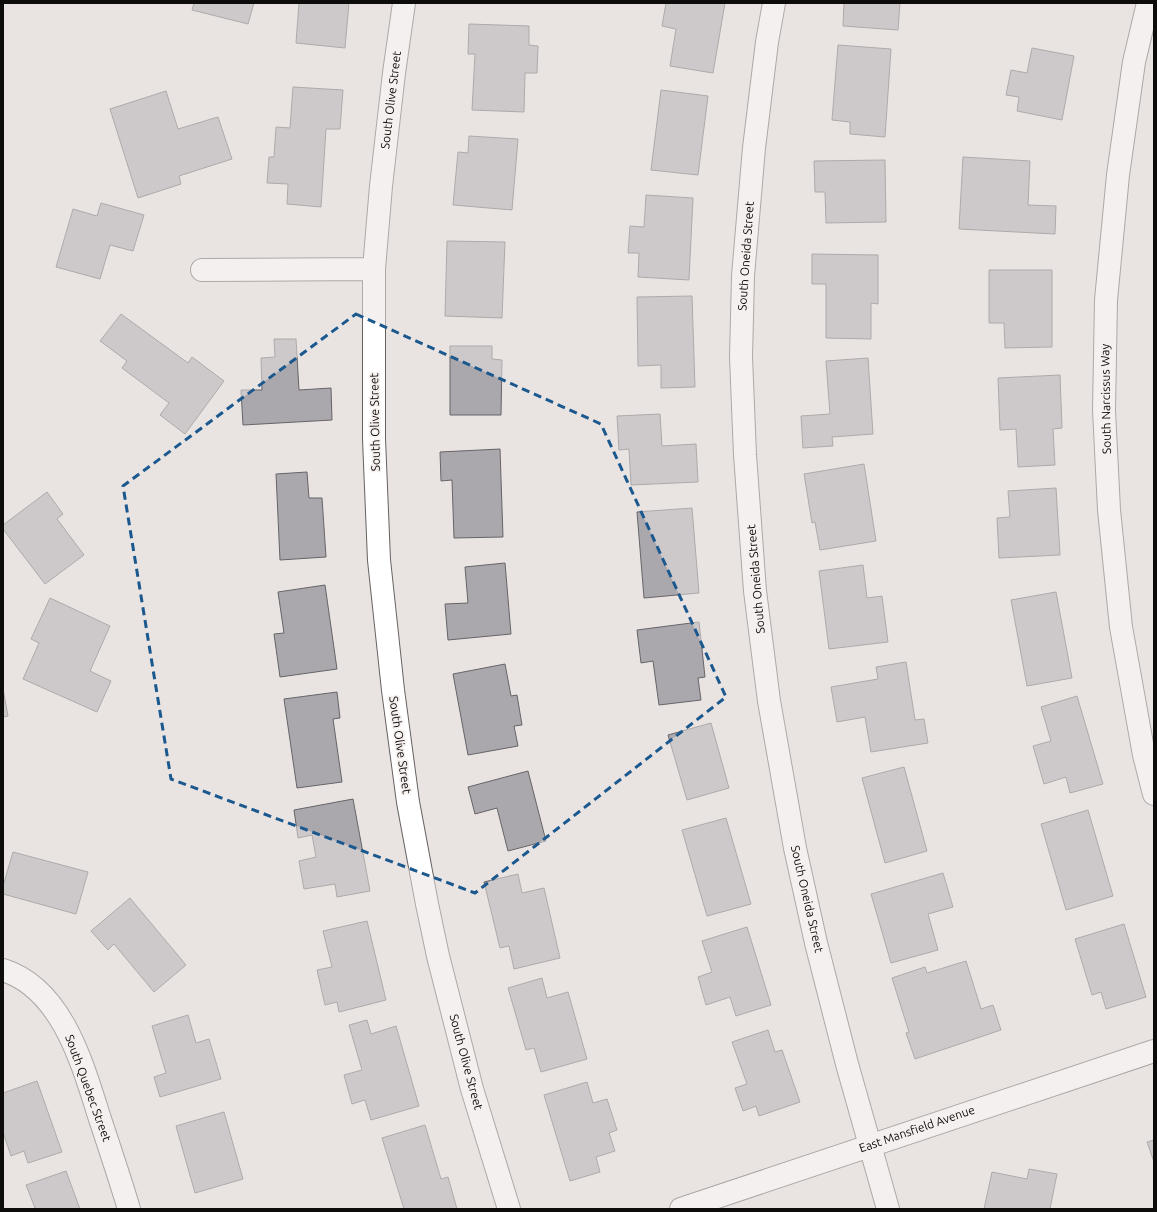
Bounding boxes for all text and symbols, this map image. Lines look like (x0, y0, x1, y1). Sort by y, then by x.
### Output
street label: South Olive Street (378, 50, 403, 150)
street label: South Oneida Street (735, 201, 756, 311)
street label: South Narcissus Way (1098, 344, 1113, 454)
street label: South Olive Street (367, 372, 382, 471)
street label: South Oneida Street (744, 524, 767, 634)
street label: South Olive Street (387, 695, 414, 795)
street label: South Oneida Street (789, 844, 826, 954)
street label: South Olive Street (447, 1013, 486, 1111)
street label: South Quebec Street (63, 1033, 114, 1143)
street label: East Mansfield Avenue (857, 1103, 976, 1154)

